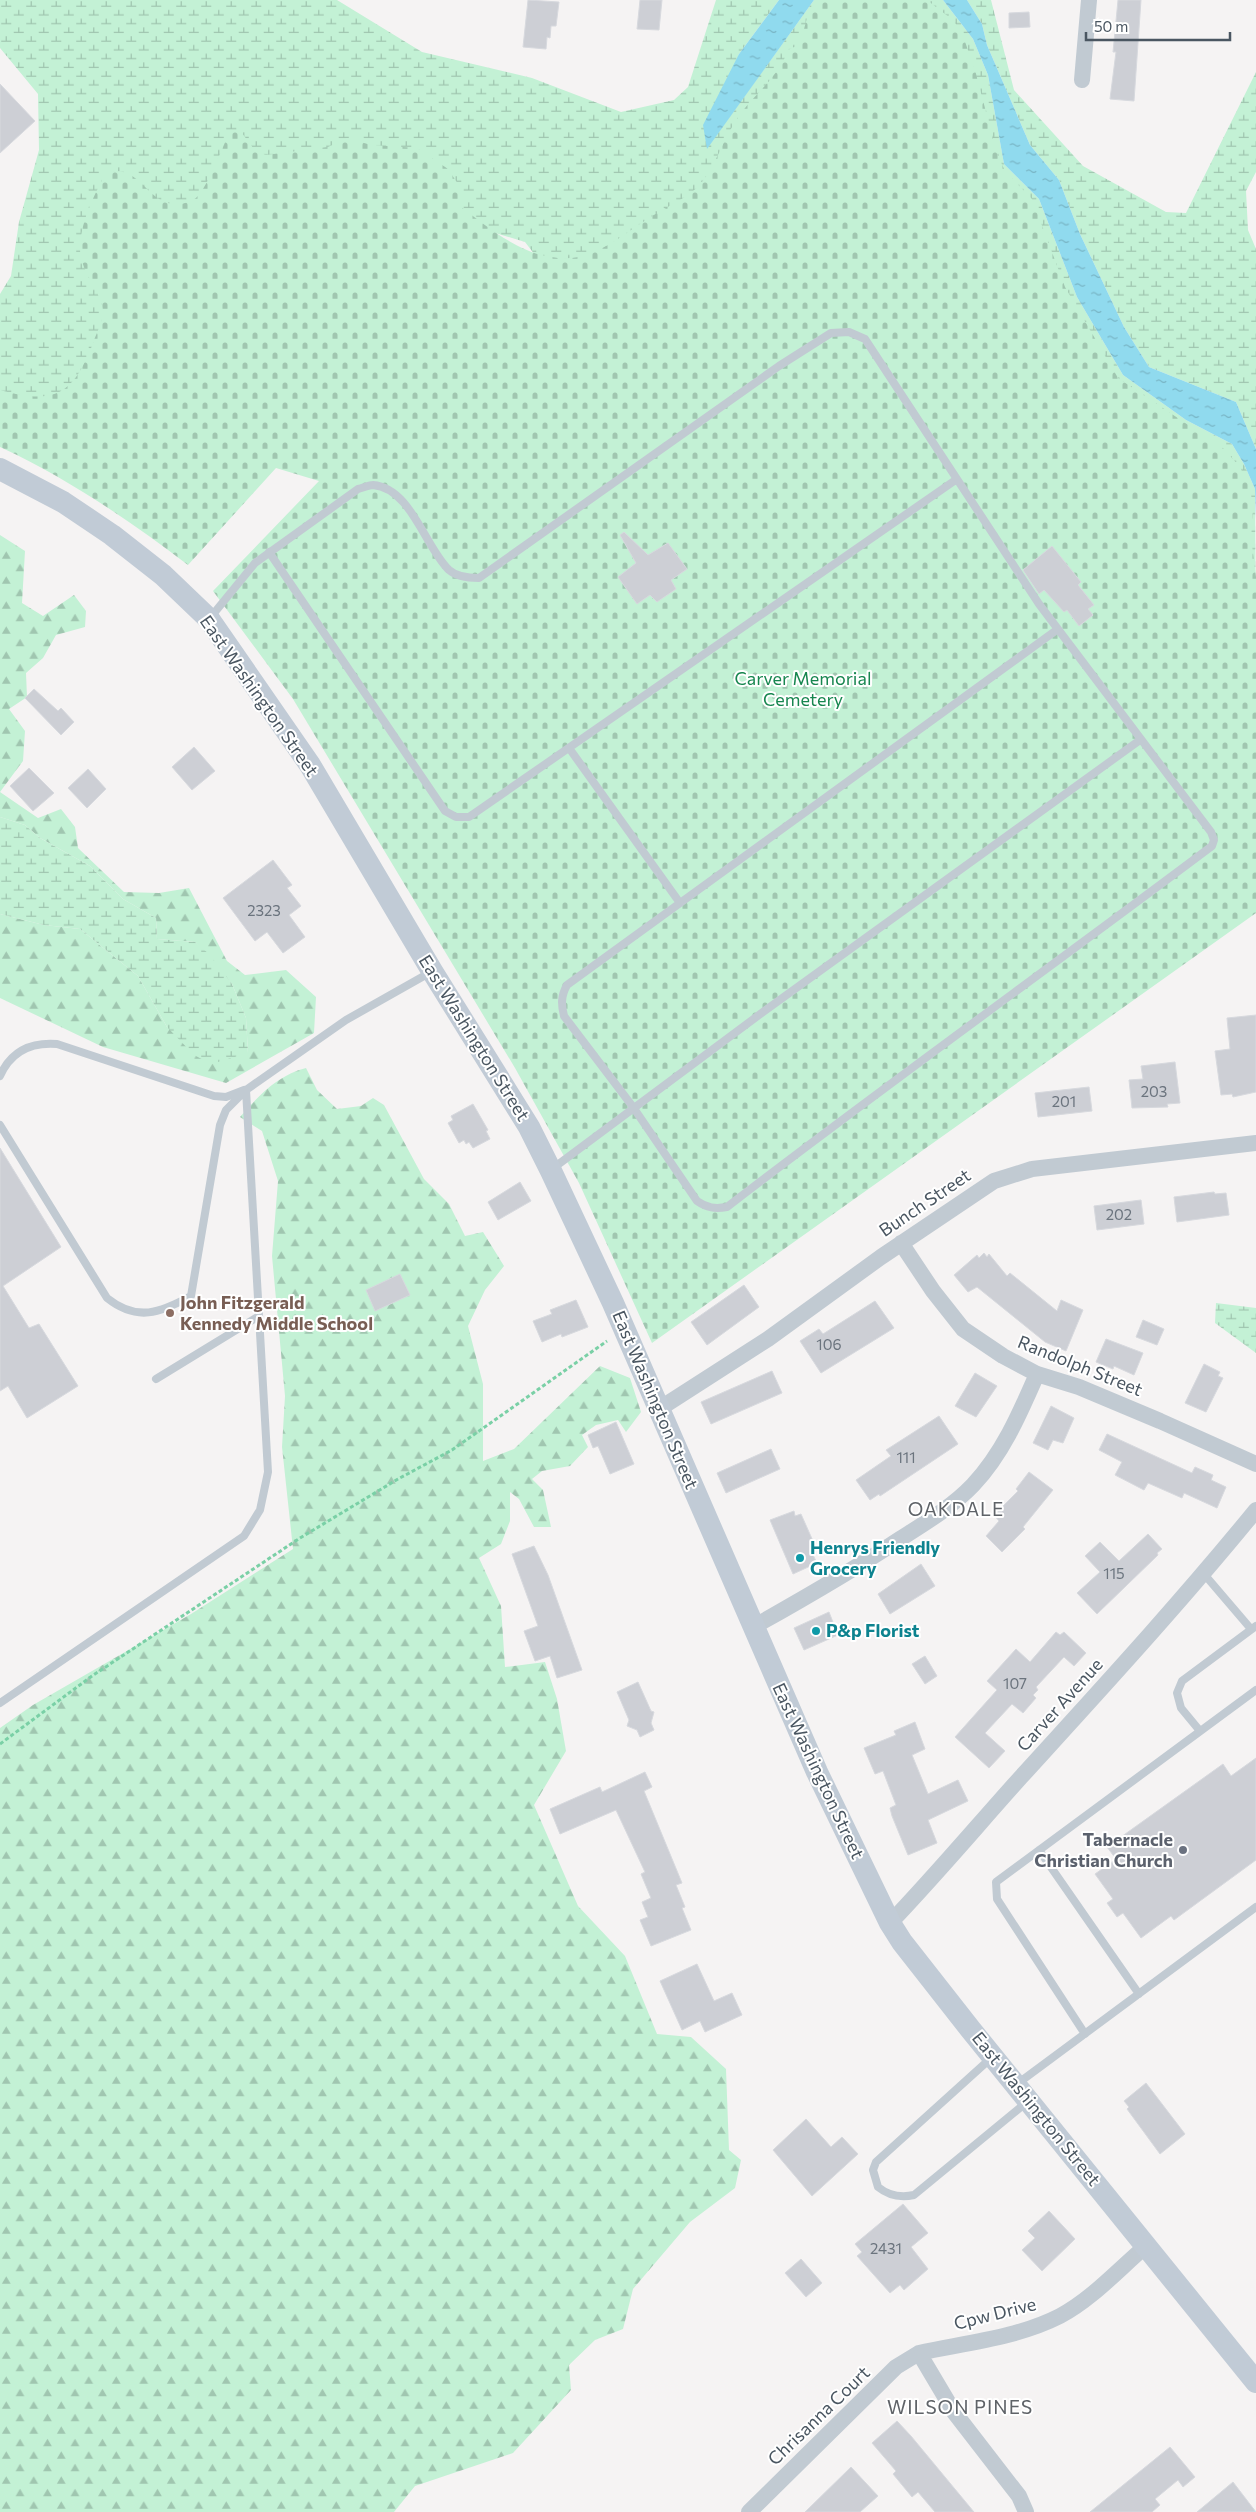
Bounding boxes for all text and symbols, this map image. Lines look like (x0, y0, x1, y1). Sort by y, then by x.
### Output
scale bar (1086, 10, 1230, 42)
text: 50 m (1094, 17, 1128, 35)
street label: East Washington Street (196, 611, 324, 780)
park label: Carver Memorial Cemetery (735, 667, 871, 710)
house number: 2323 (247, 901, 281, 919)
street label: East Washington Street (415, 950, 535, 1125)
house number: 203 (1141, 1082, 1167, 1100)
house number: 201 (1052, 1092, 1076, 1110)
street label: Bunch Street (875, 1164, 974, 1241)
house number: 202 (1106, 1205, 1132, 1223)
place label: John Fitzgerald Kennedy Middle School (180, 1291, 373, 1334)
marker: John Fitzgerald Kennedy Middle School (164, 1307, 176, 1319)
street label: East Washington Street (608, 1307, 704, 1492)
street label: Randolph Street (1015, 1330, 1146, 1400)
house number: 106 (816, 1335, 842, 1353)
house number: 111 (896, 1448, 916, 1466)
district label: OAKDALE (908, 1497, 1004, 1520)
place label: Henrys Friendly Grocery (810, 1536, 940, 1579)
marker: Henrys Friendly Grocery (794, 1552, 806, 1564)
house number: 115 (1103, 1564, 1125, 1582)
place label: P&p Florist (826, 1619, 920, 1641)
marker: P&p Florist (810, 1625, 822, 1637)
street label: Carver Avenue (1012, 1653, 1107, 1756)
house number: 107 (1003, 1674, 1027, 1692)
street label: East Washington Street (768, 1679, 869, 1862)
place label: Tabernacle Christian Church (1034, 1828, 1173, 1871)
marker: Tabernacle Christian Church (1177, 1844, 1189, 1856)
street label: East Washington Street (968, 2027, 1106, 2190)
house number: 2431 (870, 2239, 902, 2257)
street label: Cpw Drive (951, 2292, 1038, 2334)
street label: Chrisanna Court (763, 2361, 874, 2469)
district label: WILSON PINES (887, 2395, 1033, 2418)

